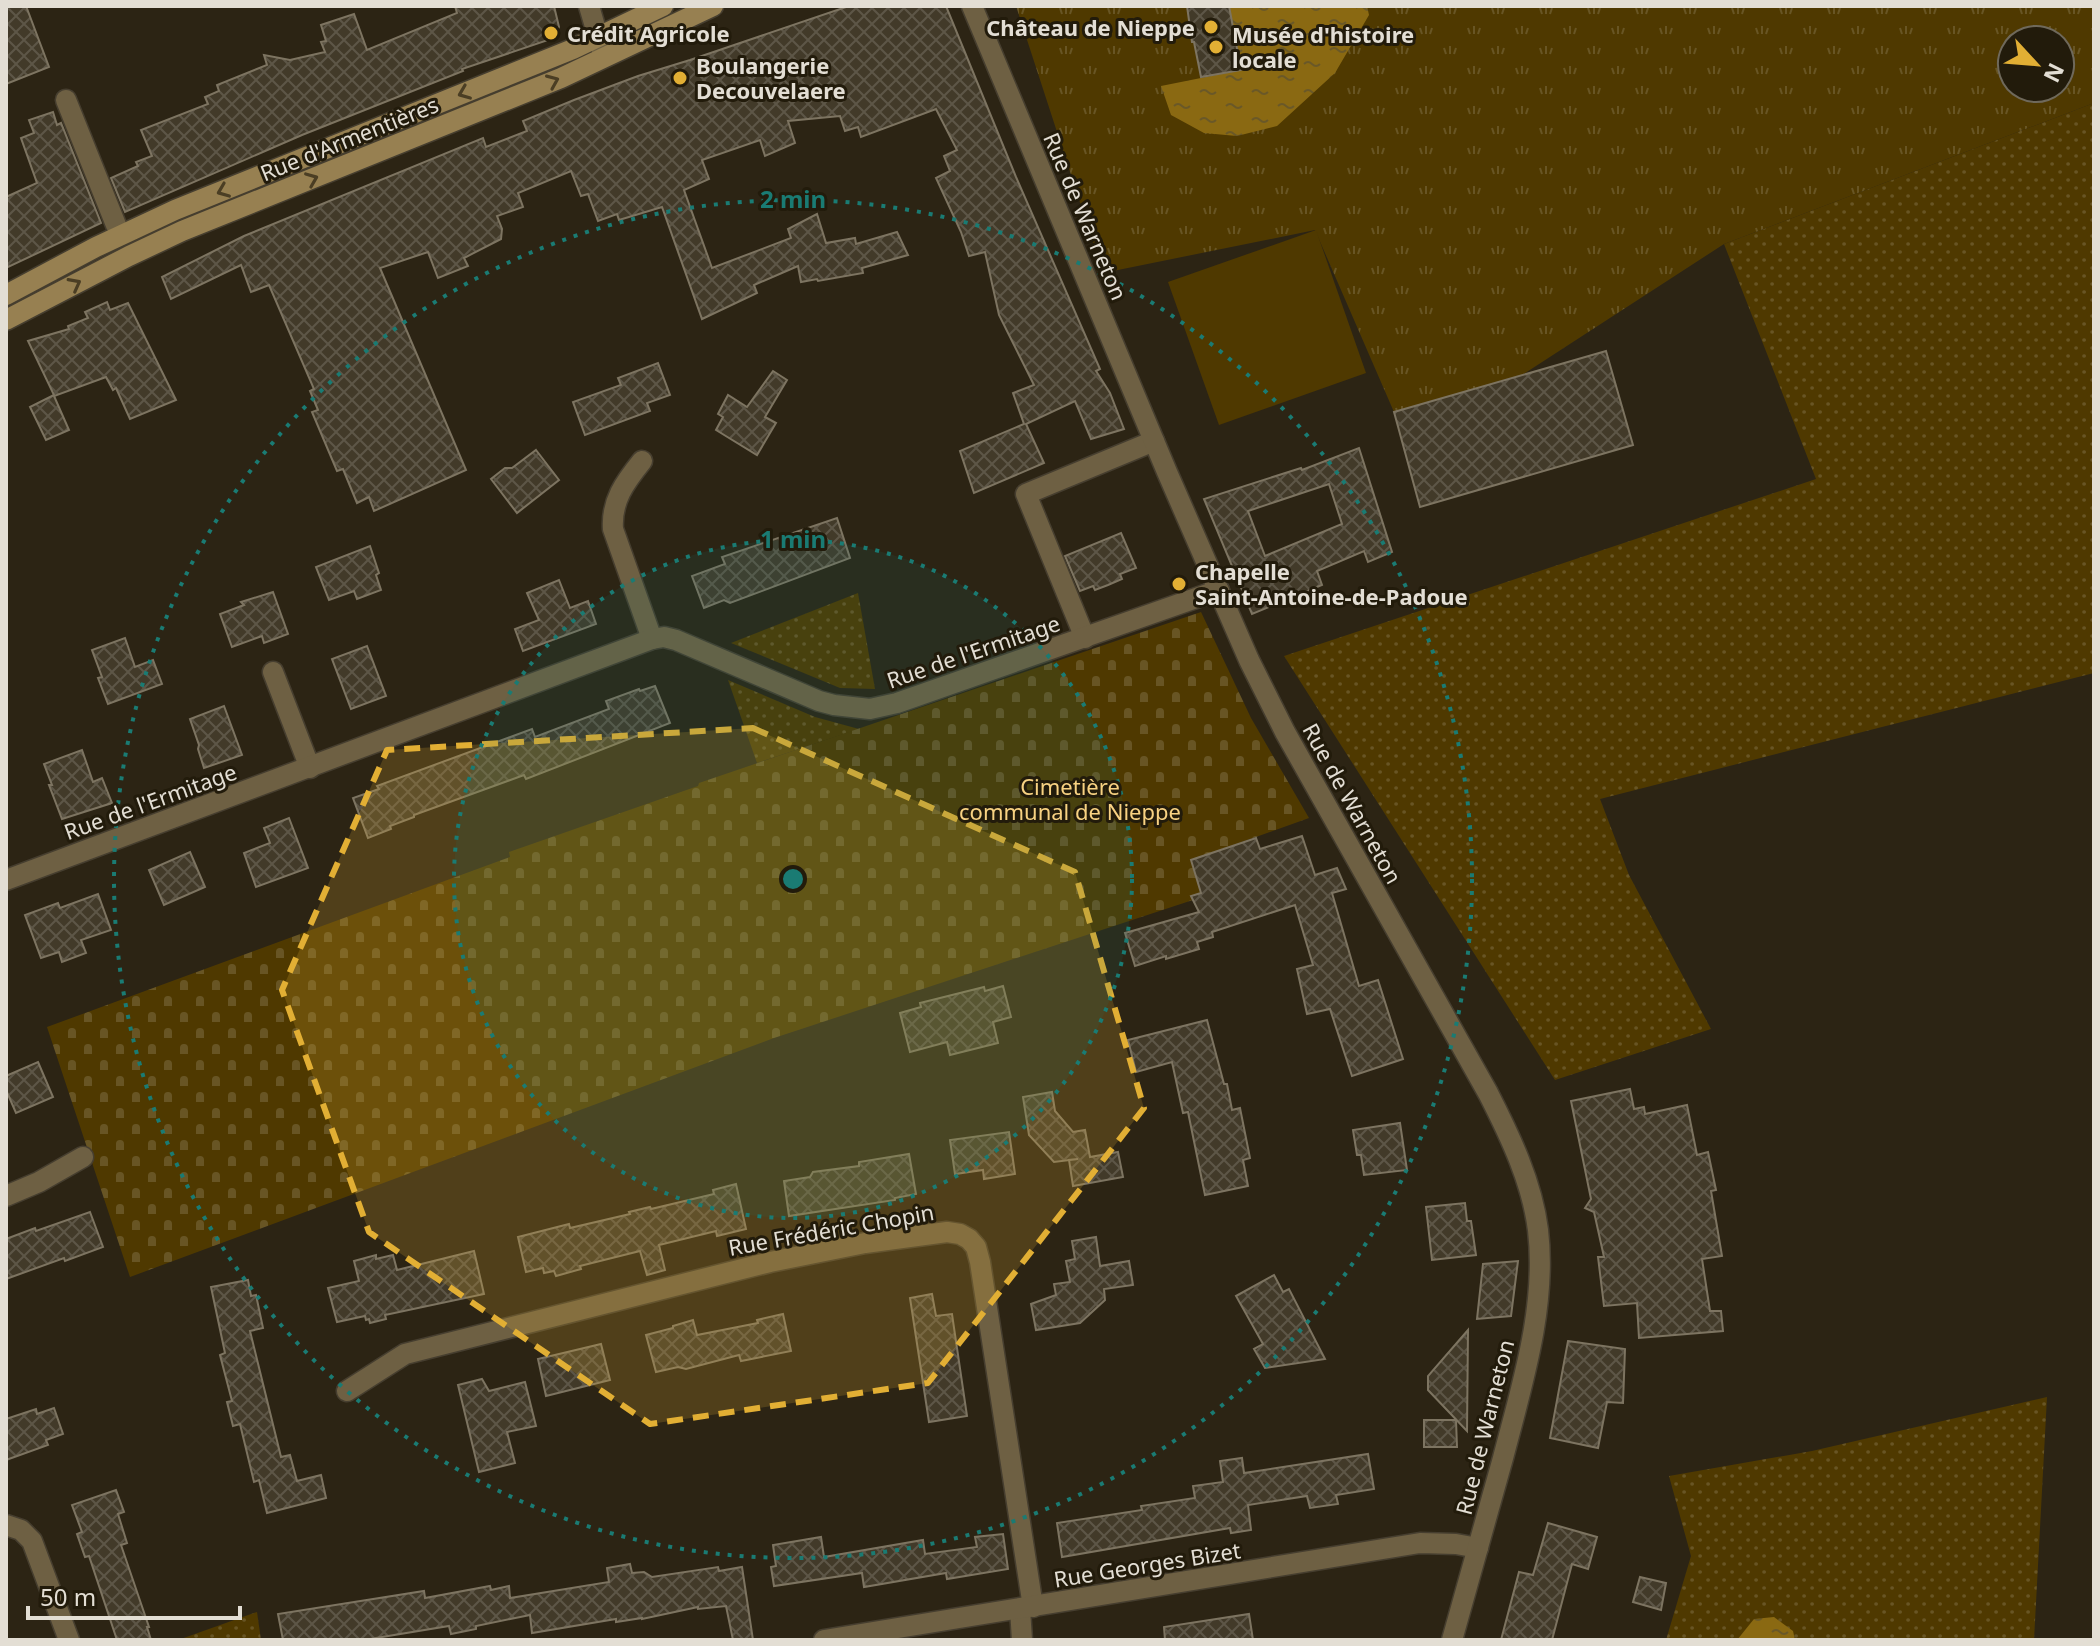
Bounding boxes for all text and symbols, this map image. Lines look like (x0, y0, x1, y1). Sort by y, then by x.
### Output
place label: Château de Nieppe (986, 12, 1195, 42)
place label: Crédit Agricole (567, 18, 730, 48)
marker: Château de Nieppe (1202, 18, 1220, 36)
place label: Musée d'histoire locale (1232, 19, 1414, 74)
marker: Crédit Agricole (542, 24, 560, 42)
north arrow (1996, 24, 2076, 104)
marker: Musée d'histoire locale (1207, 38, 1225, 56)
place label: Boulangerie Decouvelaere (696, 50, 846, 105)
text: N (2037, 59, 2072, 88)
marker: Boulangerie Decouvelaere (671, 69, 689, 87)
one-way arrow (546, 74, 560, 91)
one-way arrow (457, 84, 472, 100)
street label: Rue d'Armentières (255, 89, 443, 187)
street label: Rue de Warneton (1037, 128, 1135, 304)
one-way arrow (304, 172, 318, 188)
one-way arrow (217, 181, 231, 198)
text: 2 min (760, 182, 826, 215)
one-way arrow (67, 278, 81, 293)
text: 1 min (760, 522, 826, 555)
place label: Chapelle Saint-Antoine-de-Padoue (1195, 556, 1468, 611)
marker: Chapelle Saint-Antoine-de-Padoue (1170, 575, 1188, 593)
street label: Rue de l'Ermitage (882, 607, 1064, 695)
street label: Rue de Warneton (1296, 717, 1410, 889)
street label: Rue de l'Ermitage (60, 756, 240, 846)
park label: Cimetière communal de Nieppe (959, 771, 1181, 826)
centre of rings (779, 865, 807, 893)
street label: Rue Frédéric Chopin (726, 1196, 936, 1262)
street label: Rue de Warneton (1448, 1336, 1520, 1518)
street label: Rue Georges Bizet (1051, 1534, 1243, 1594)
scale bar (28, 1570, 240, 1620)
text: 50 m (40, 1580, 96, 1613)

